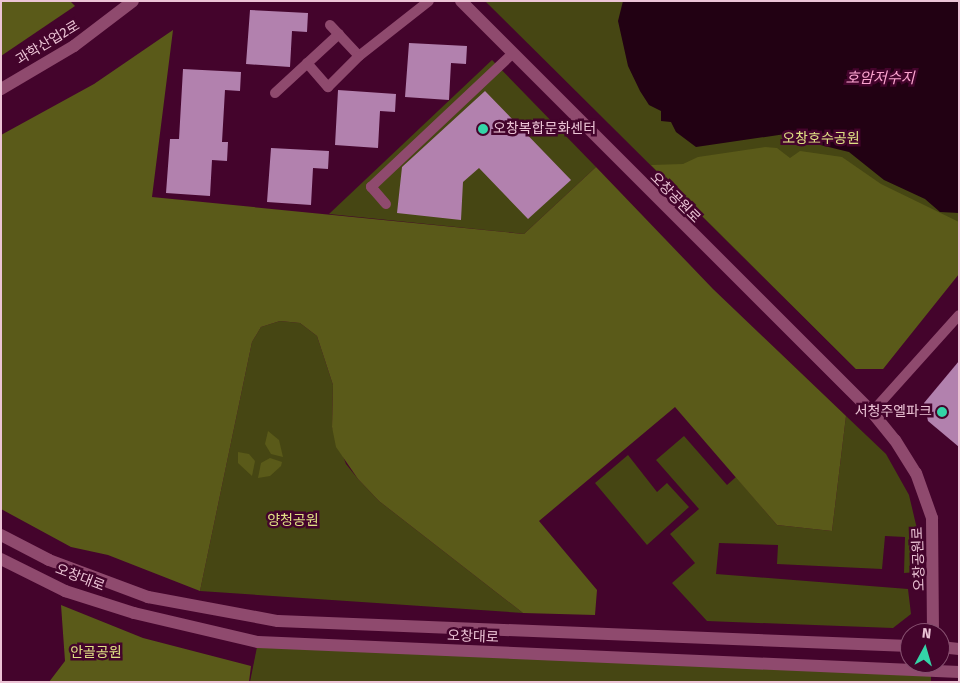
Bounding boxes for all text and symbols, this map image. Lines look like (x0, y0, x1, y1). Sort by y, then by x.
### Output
street label: 과학산업2로 (13, 17, 83, 69)
water label: 호암저수지 (846, 70, 914, 88)
place label: 오창복합문화센터 (493, 121, 596, 137)
marker: 오창복합문화센터 (477, 123, 489, 135)
park label: 오창호수공원 (782, 131, 860, 147)
street label: 오창공원로 (646, 169, 704, 227)
place label: 서청주엘파크 (855, 404, 932, 420)
marker: 서청주엘파크 (936, 406, 948, 418)
park label: 양청공원 (267, 513, 319, 529)
street label: 오창공원로 (909, 527, 929, 591)
street label: 오창대로 (53, 561, 107, 595)
north arrow (900, 623, 950, 673)
text: N (921, 625, 932, 643)
street label: 오창대로 (447, 628, 499, 646)
park label: 안골공원 (70, 645, 122, 661)

